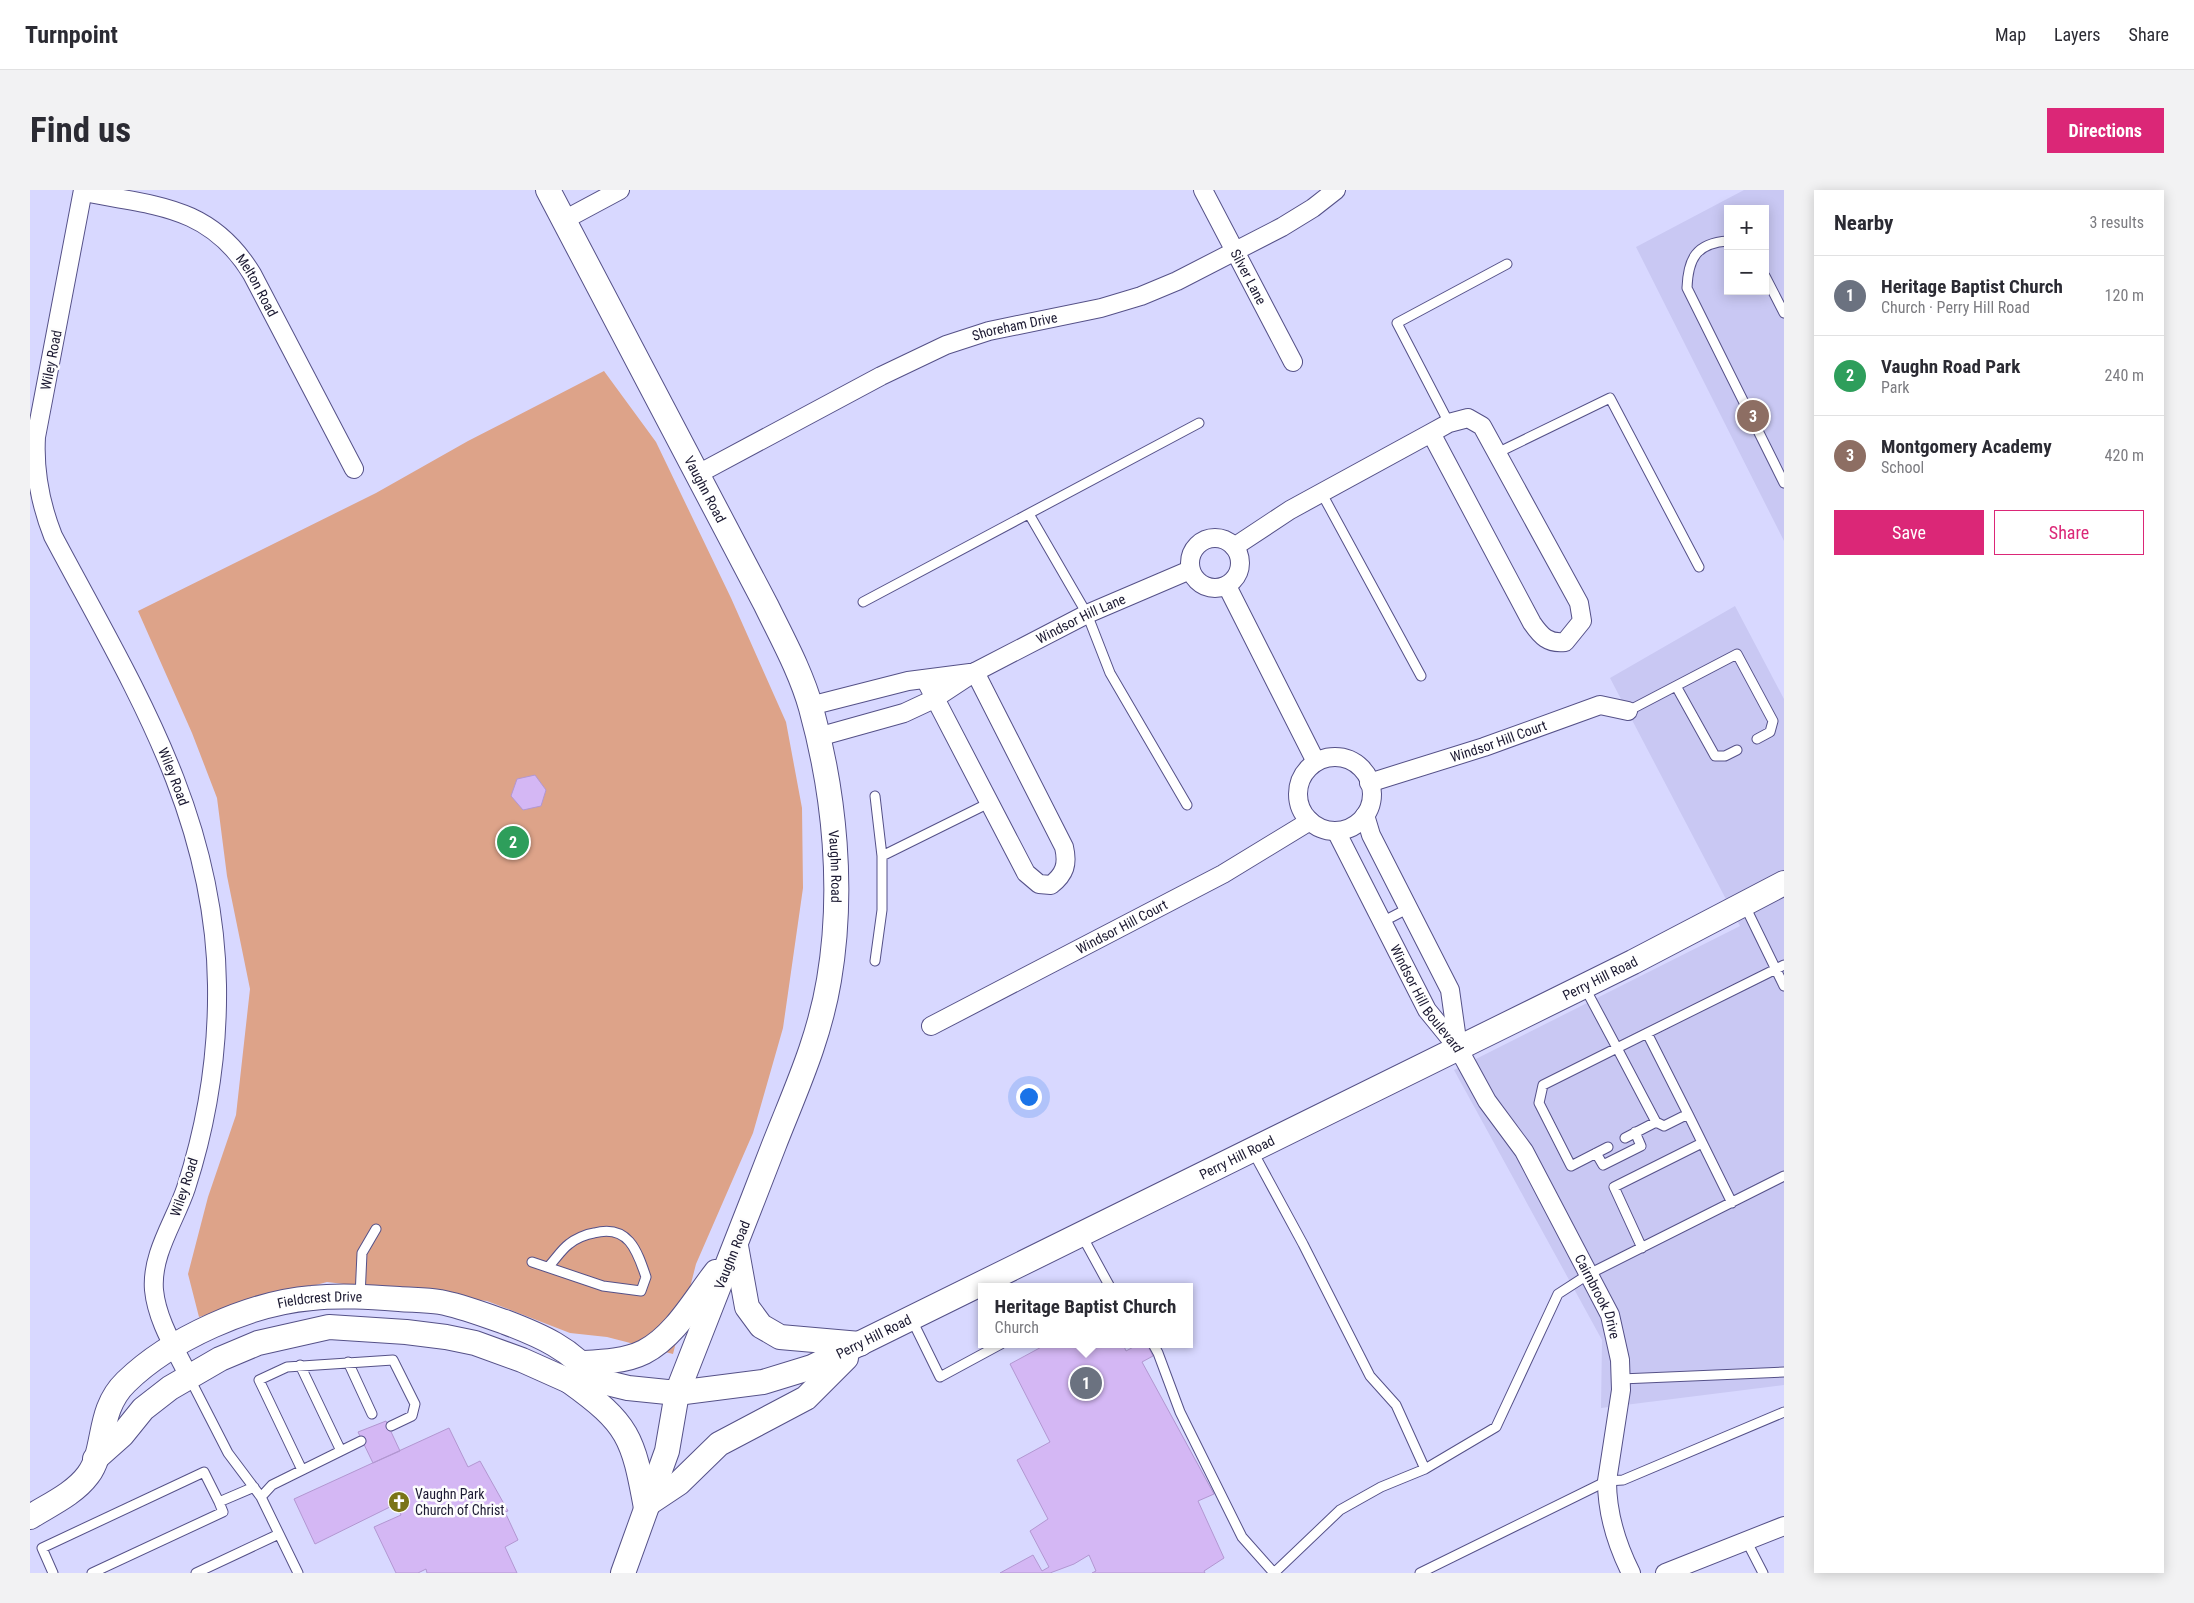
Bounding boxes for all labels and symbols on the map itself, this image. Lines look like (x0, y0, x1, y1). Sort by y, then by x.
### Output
street label: Silver Lane (1227, 246, 1270, 308)
street label: Melton Road (233, 251, 281, 319)
street label: Shoreham Drive (970, 309, 1059, 344)
street label: Wiley Road (37, 329, 65, 391)
pin: 3 (1737, 397, 1769, 435)
street label: Vaughn Road (681, 453, 729, 525)
street label: Windsor Hill Lane (1034, 590, 1128, 647)
street label: Windsor Hill Court (1448, 717, 1549, 765)
street label: Wiley Road (155, 745, 192, 808)
pin: 2 (497, 823, 529, 861)
street label: Vaughn Road (826, 829, 844, 903)
street label: Windsor Hill Court (1073, 896, 1170, 957)
street label: Windsor Hill Boulevard (1387, 942, 1467, 1055)
street label: Perry Hill Road (1560, 953, 1640, 1003)
your location (1016, 1084, 1042, 1110)
street label: Perry Hill Road (1197, 1132, 1277, 1183)
street label: Wiley Road (167, 1156, 201, 1218)
street label: Vaughn Road (711, 1218, 753, 1292)
street label: Cairnbrook Drive (1572, 1252, 1623, 1341)
street label: Fieldcrest Drive (276, 1288, 363, 1311)
street label: Perry Hill Road (833, 1311, 914, 1362)
pin: 1 (1070, 1364, 1102, 1402)
place label: Vaughn Park Church of Christ (415, 1486, 504, 1518)
church icon: Vaughn Park Church of Christ (387, 1490, 411, 1514)

